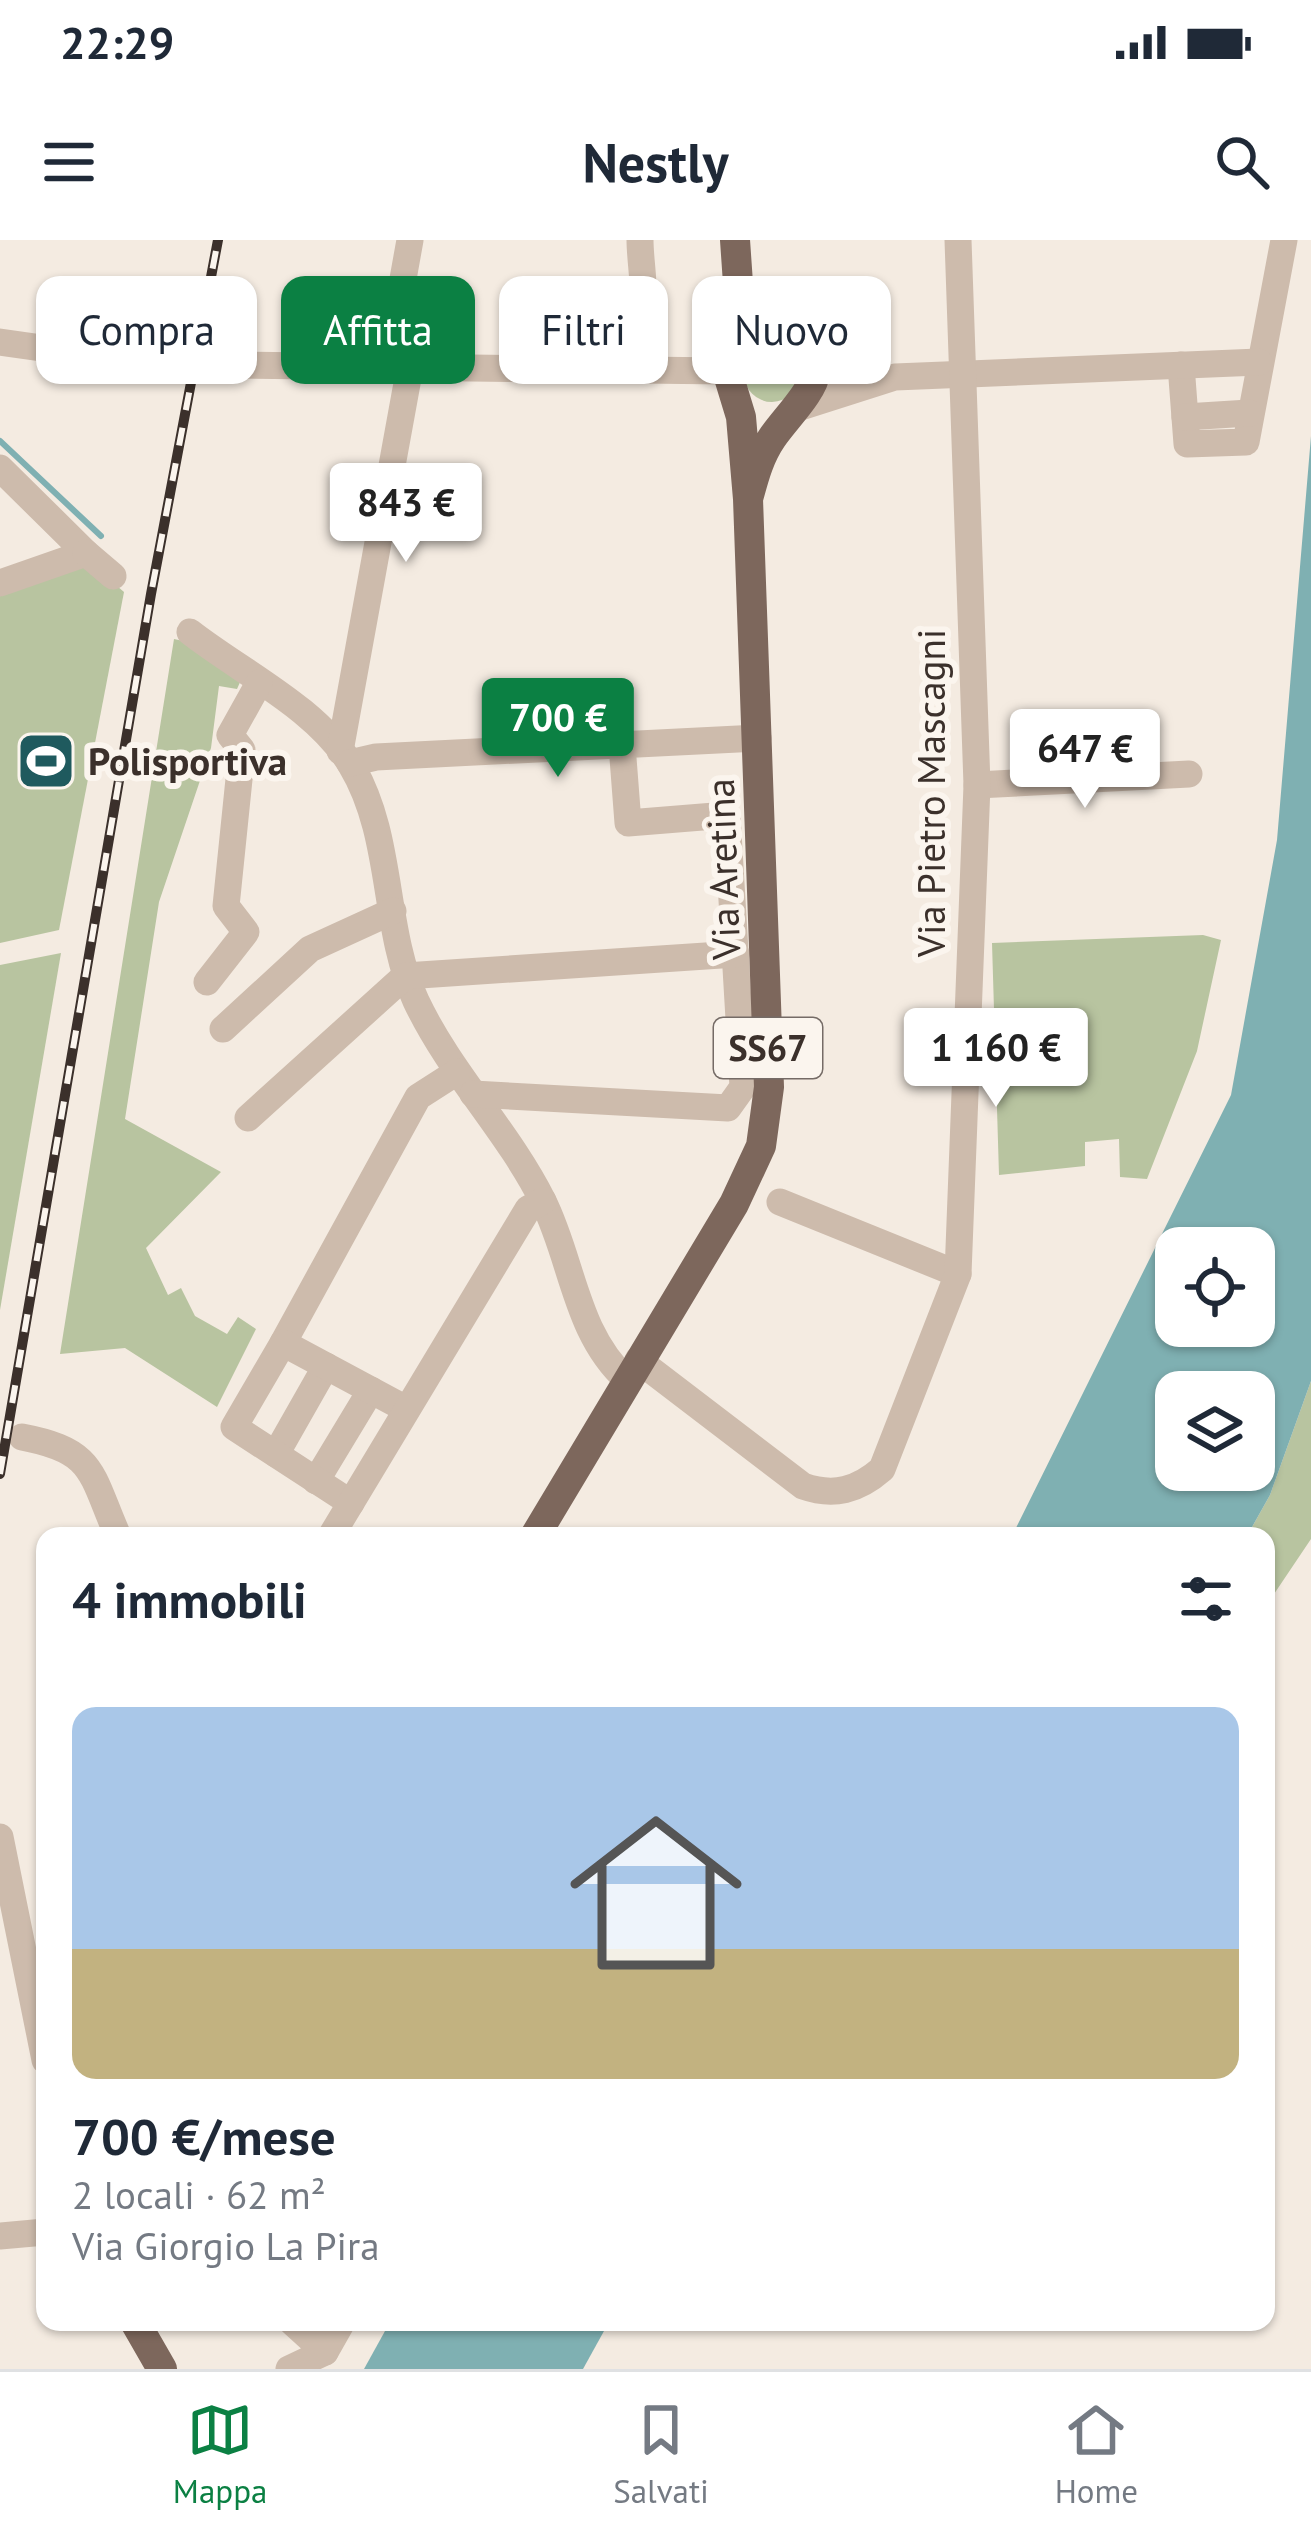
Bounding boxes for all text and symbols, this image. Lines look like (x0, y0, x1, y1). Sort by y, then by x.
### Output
text: 22:29 (60, 13, 174, 71)
text: Nestly (582, 127, 729, 197)
icon: menu (36, 129, 102, 195)
icon: search (1209, 129, 1275, 195)
chip: Compra (36, 276, 257, 384)
chip: Affitta (281, 276, 475, 384)
chip: Filtri (499, 276, 668, 384)
chip: Nuovo (692, 276, 891, 384)
pin: 843 € (322, 463, 490, 565)
text: 843 € (357, 476, 455, 527)
street label: Via Pietro Mascagni (905, 629, 956, 958)
pin: 700 € (474, 678, 642, 780)
text: 700 € (509, 691, 607, 742)
pin: 647 € (1001, 709, 1169, 811)
text: 647 € (1037, 722, 1133, 773)
sports icon: Polisportiva (15, 730, 77, 792)
place label: Polisportiva (88, 735, 287, 786)
street label: Via Aretina (694, 778, 751, 962)
pin: 1 160 € (885, 1008, 1107, 1110)
road number: SS67 (714, 1018, 822, 1078)
text: 1 160 € (931, 1021, 1061, 1072)
map controls (1155, 1227, 1275, 1491)
button: locate (1155, 1227, 1275, 1347)
button: layers (1155, 1371, 1275, 1491)
text: 4 immobili (72, 1566, 307, 1632)
icon: filters (1173, 1566, 1239, 1632)
icon: home (548, 1785, 764, 2001)
text: 700 €/mese (72, 2103, 336, 2169)
text: 2 locali · 62 m² (72, 2169, 326, 2220)
text: Via Giorgio La Pira (72, 2220, 380, 2271)
tab: Mappa (173, 2397, 267, 2512)
tab: Salvati (613, 2397, 709, 2512)
tab: Home (1055, 2397, 1138, 2512)

